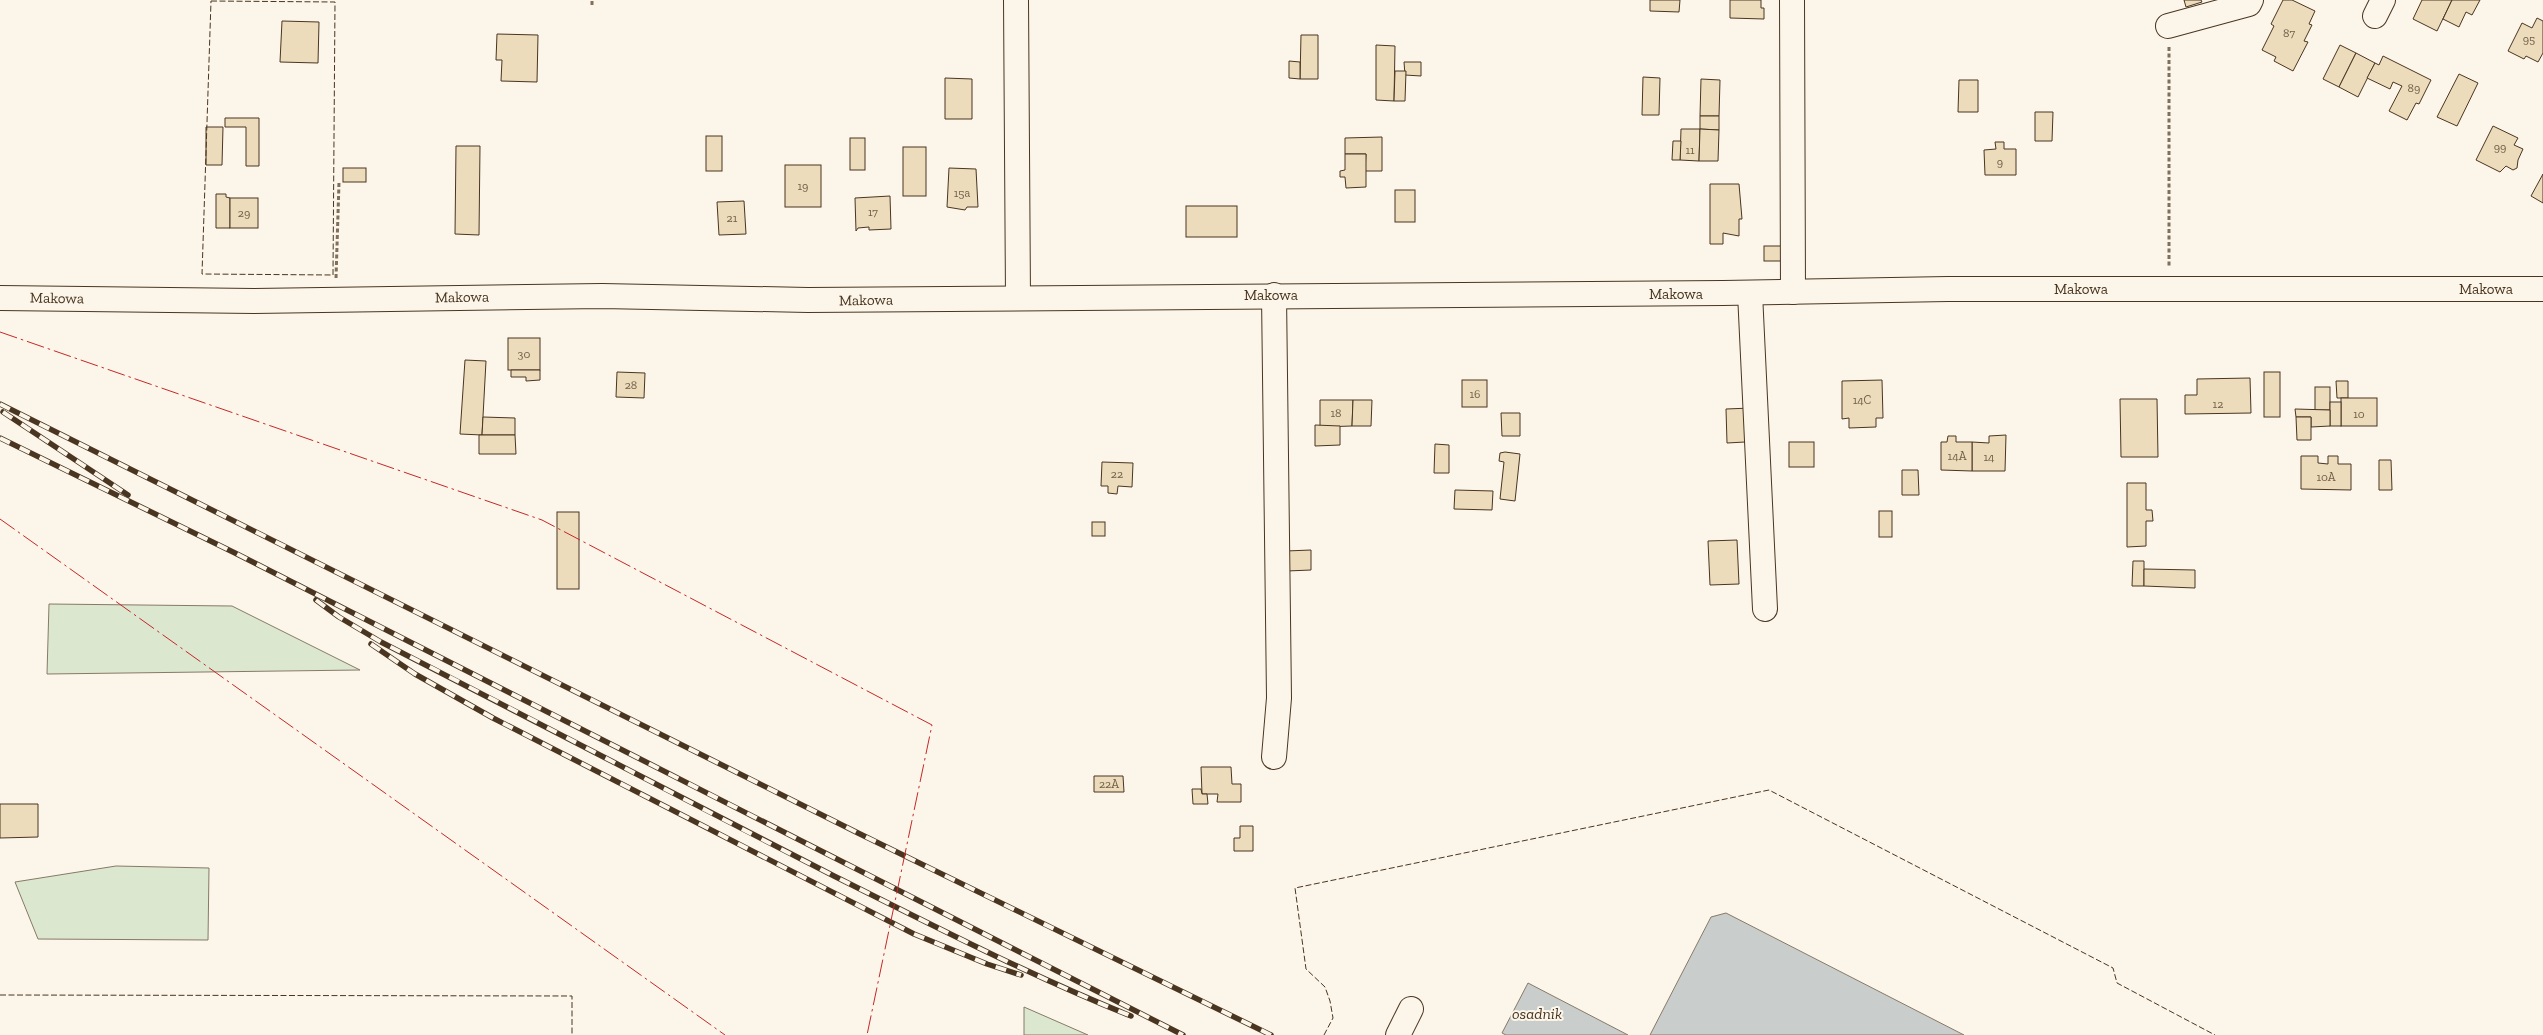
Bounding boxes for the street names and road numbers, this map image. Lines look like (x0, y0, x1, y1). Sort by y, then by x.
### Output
street label: Makowa (2054, 280, 2108, 298)
street label: Makowa (2459, 280, 2513, 298)
street label: Makowa (1649, 285, 1703, 303)
street label: Makowa (1244, 286, 1298, 304)
street label: Makowa (435, 288, 489, 306)
street label: Makowa (30, 289, 84, 307)
street label: Makowa (839, 291, 893, 309)

